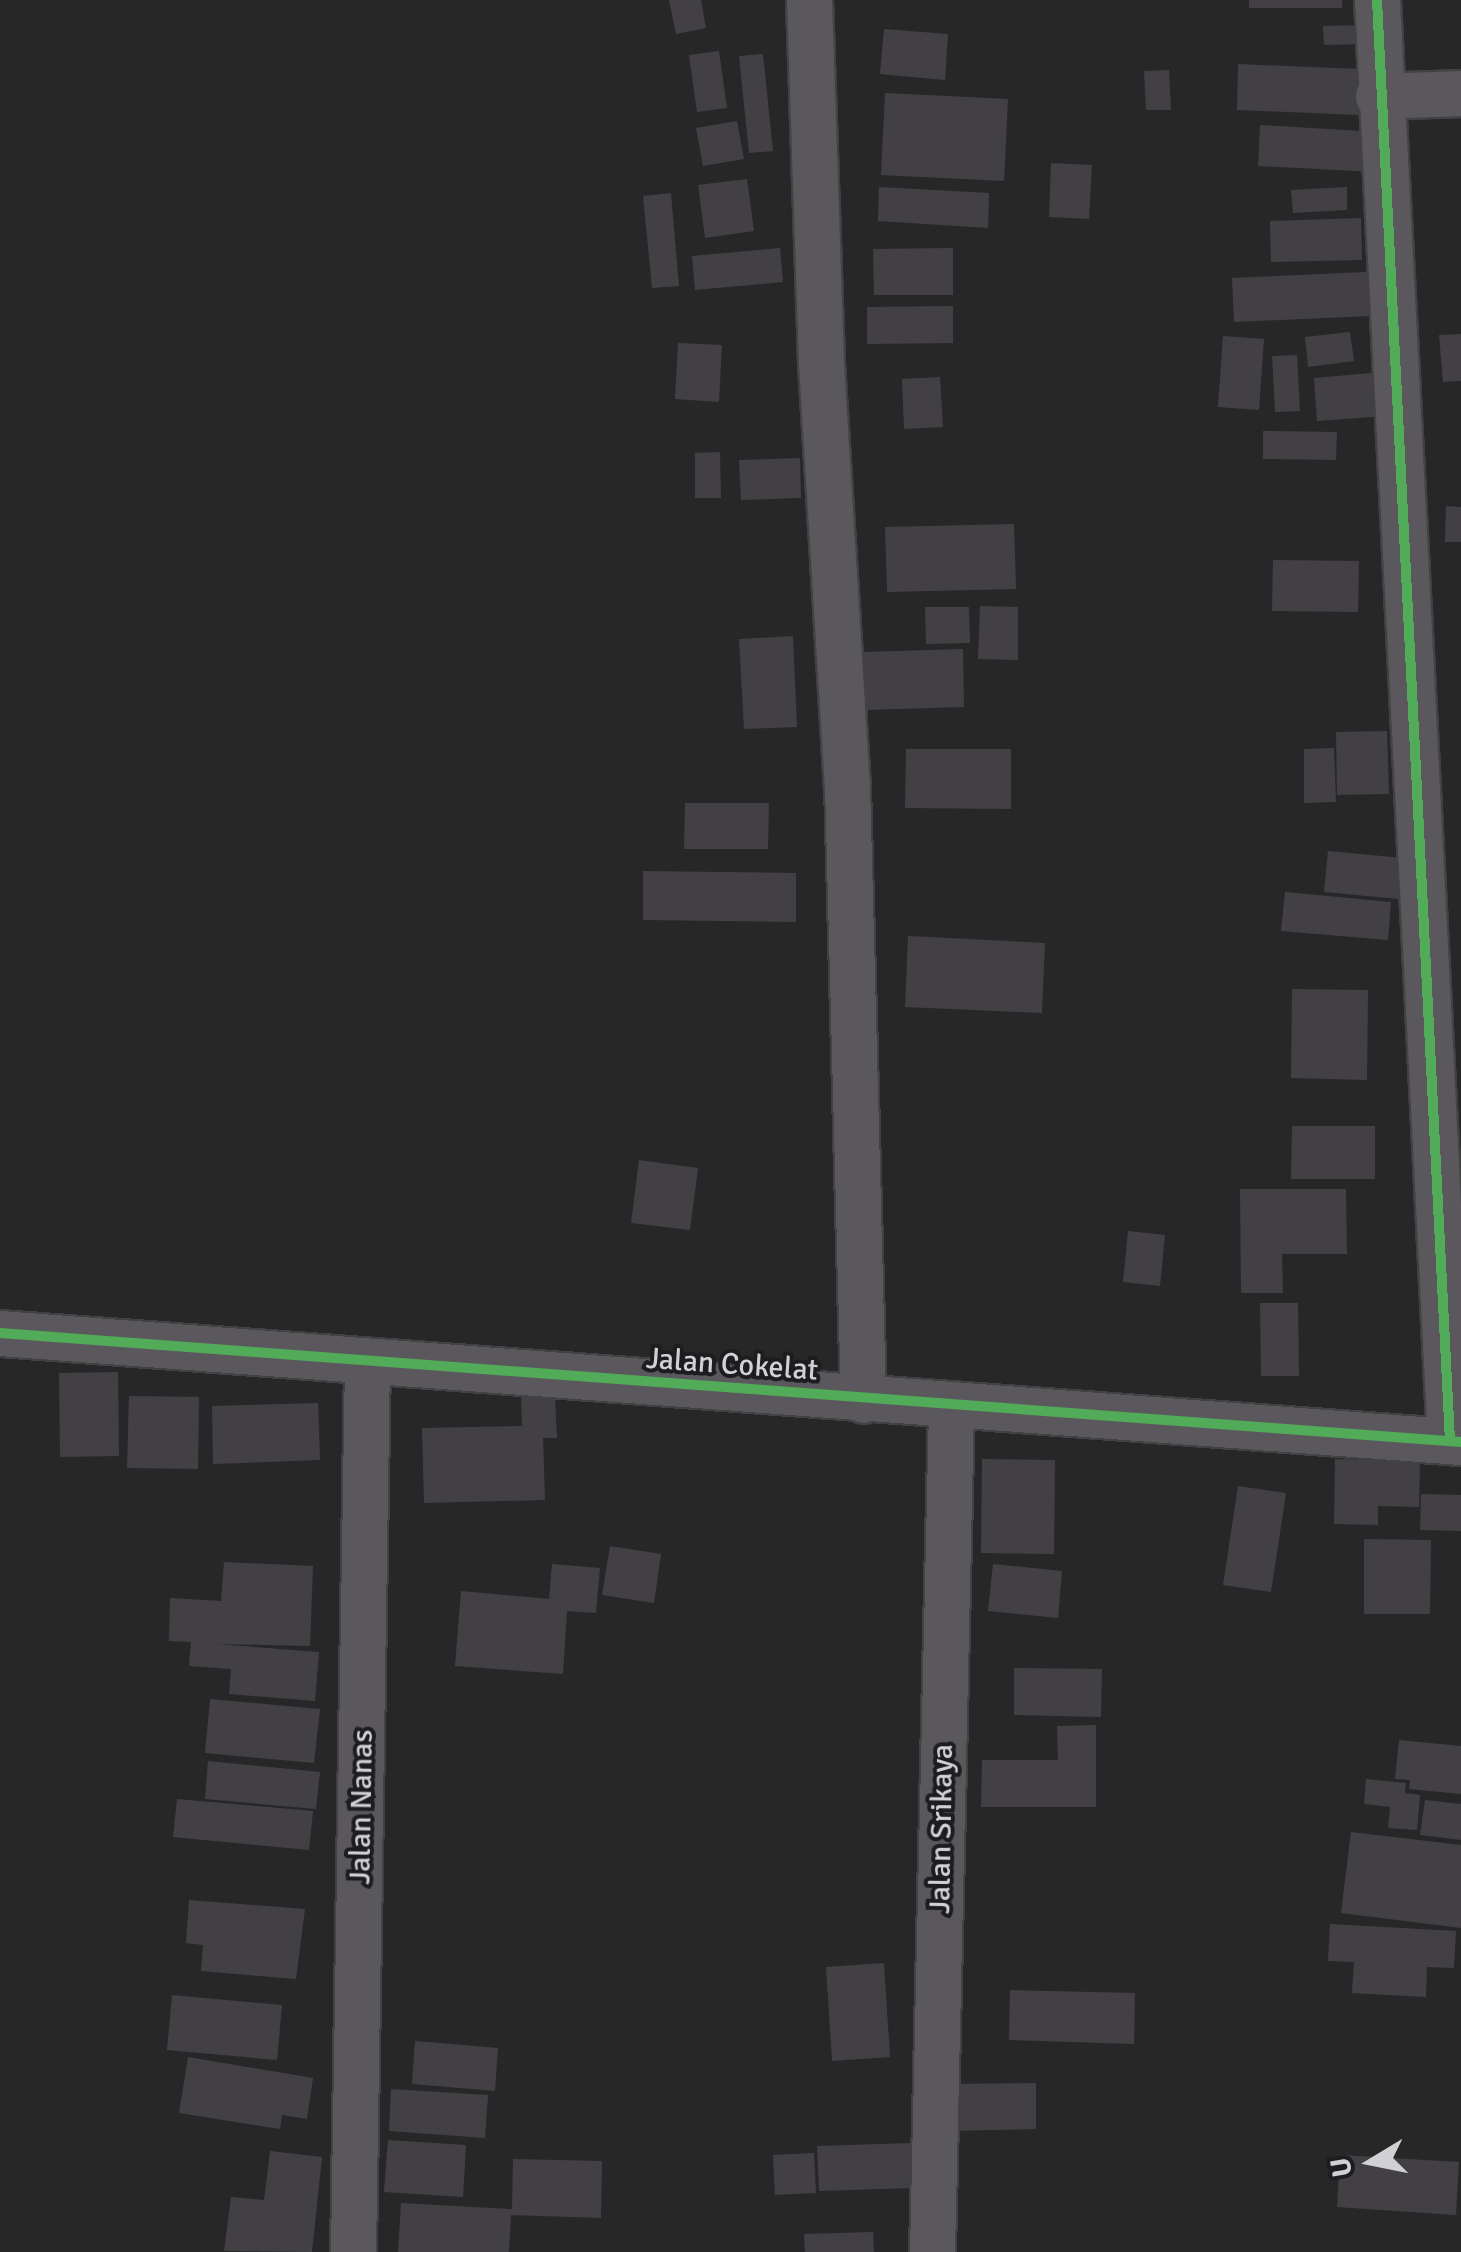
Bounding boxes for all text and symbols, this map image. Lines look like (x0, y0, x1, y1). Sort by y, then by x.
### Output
street label: Jalan Cokelat (645, 1341, 819, 1389)
street label: Jalan Nanas (343, 1729, 381, 1885)
street label: Jalan Srikaya (923, 1744, 961, 1914)
north arrow (1321, 2112, 1421, 2212)
text: U (1323, 2155, 1360, 2179)

